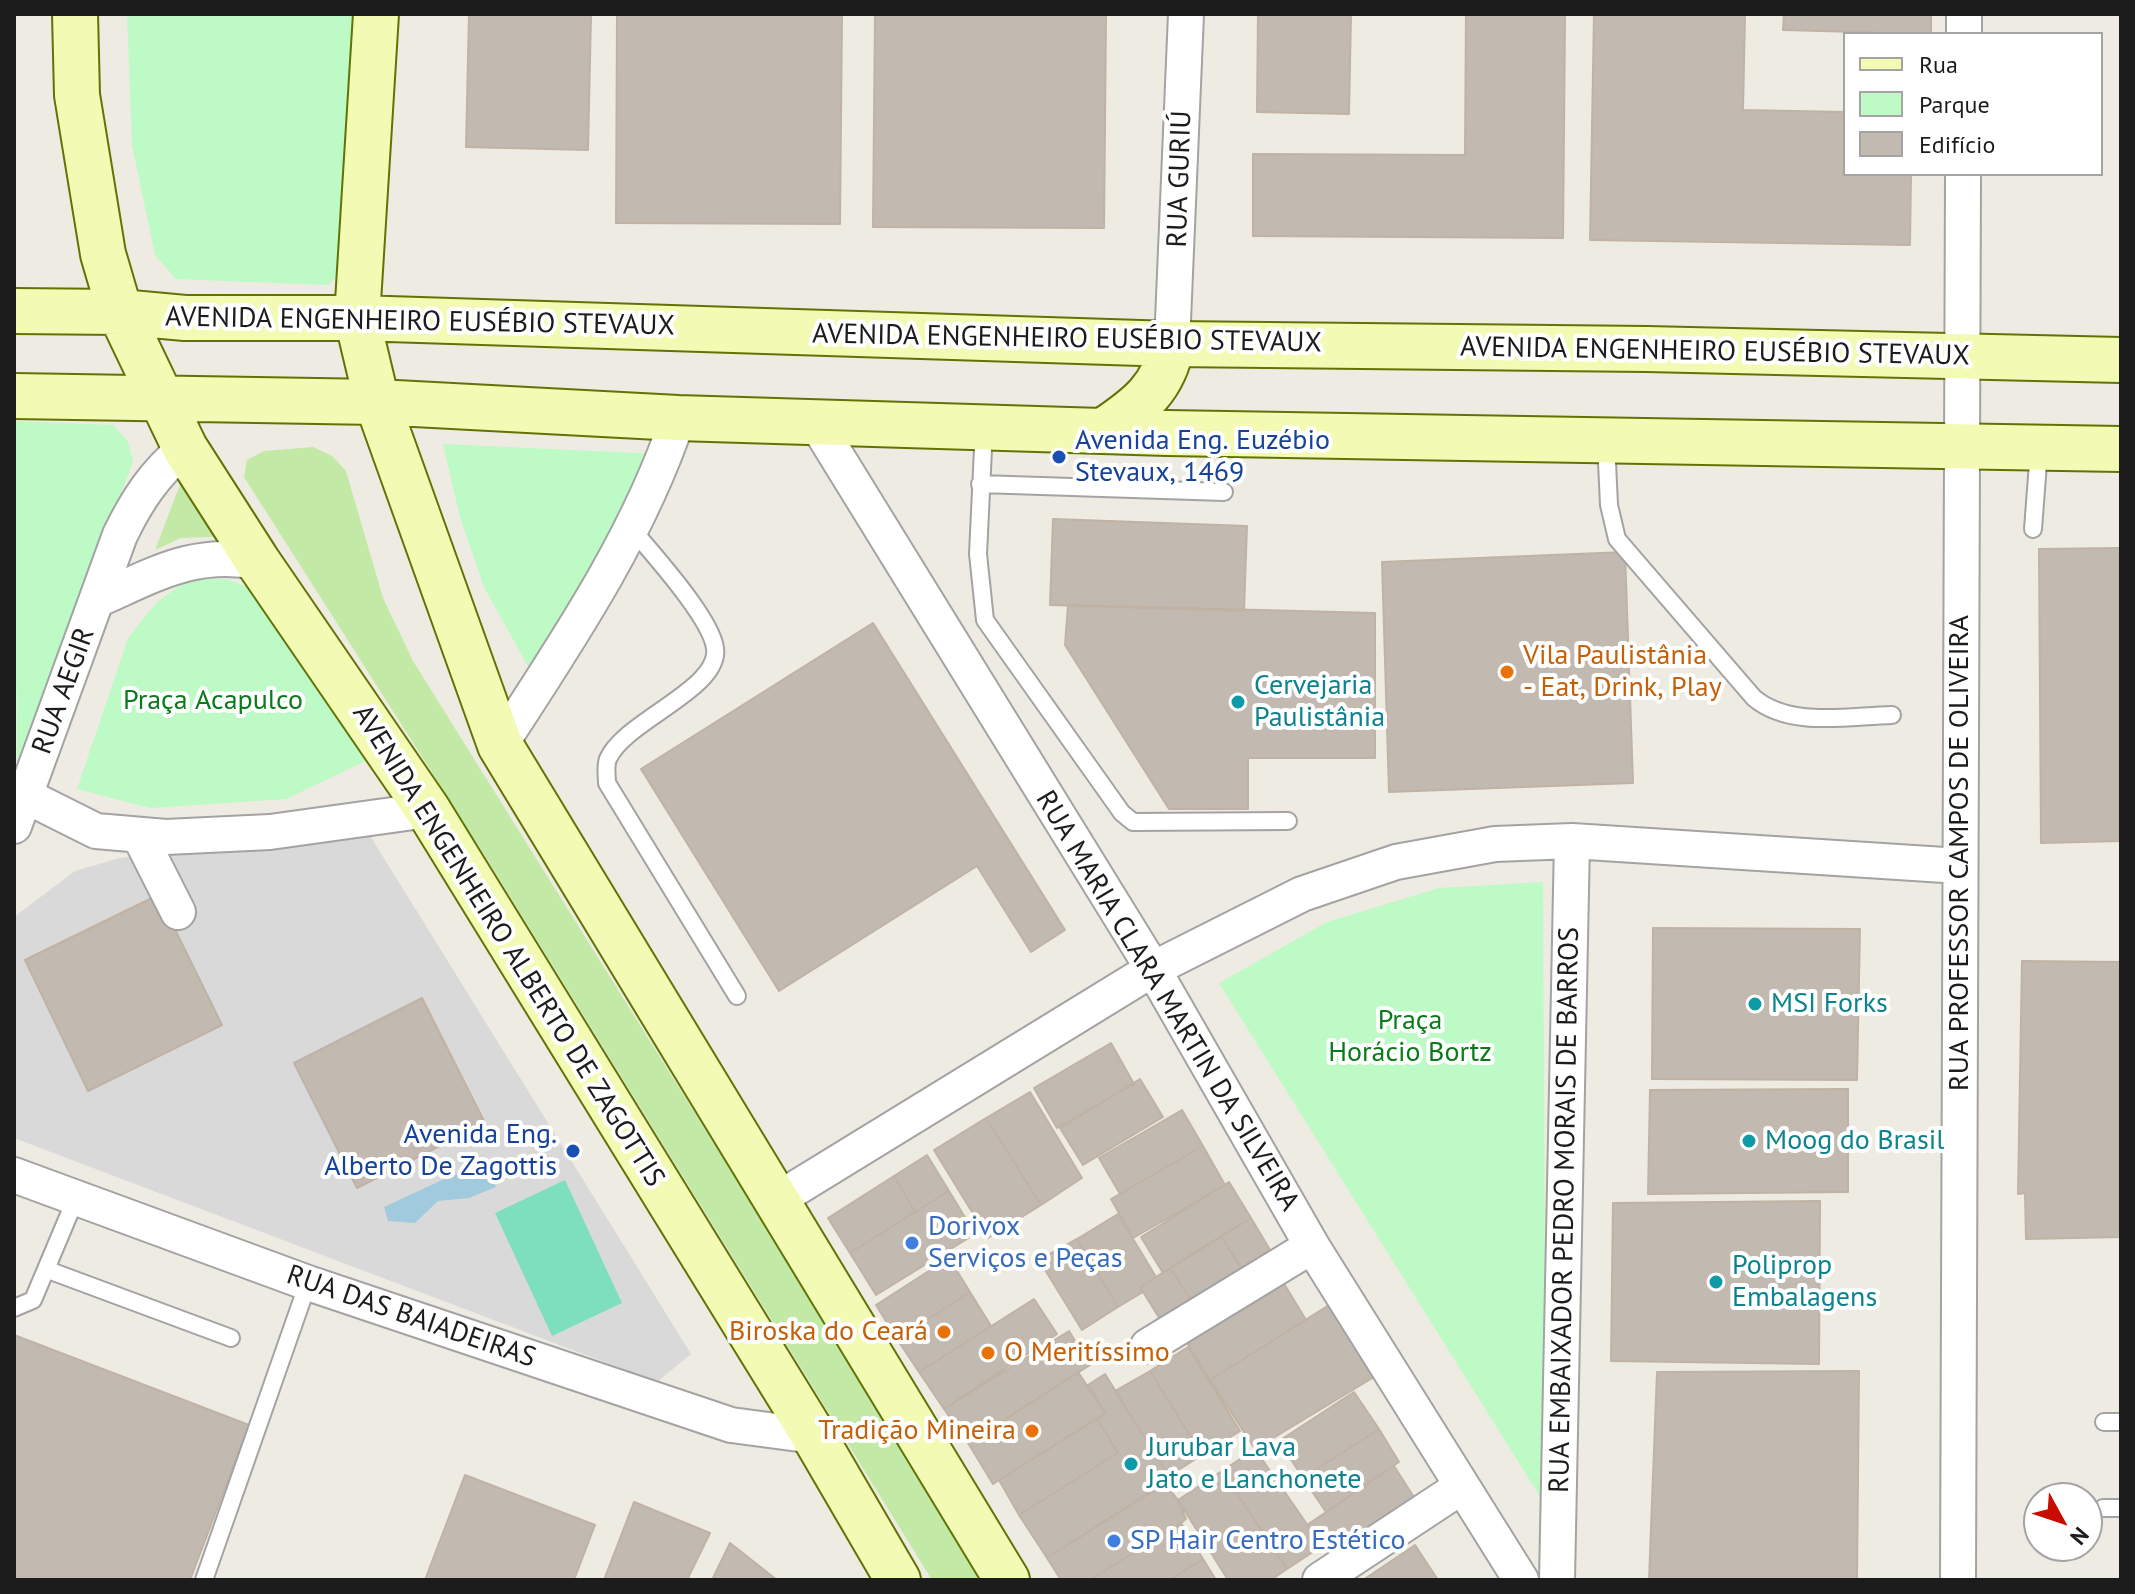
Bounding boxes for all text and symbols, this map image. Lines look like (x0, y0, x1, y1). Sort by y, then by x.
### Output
legend (1843, 32, 2103, 176)
text: Rua (1919, 49, 1958, 80)
text: Parque (1919, 89, 1990, 120)
street label: RUA GURIÚ (1161, 110, 1199, 248)
text: Edifício (1919, 129, 1995, 160)
street label: AVENIDA ENGENHEIRO EUSÉBIO STEVAUX (165, 301, 675, 343)
street label: AVENIDA ENGENHEIRO EUSÉBIO STEVAUX (812, 318, 1322, 360)
street label: AVENIDA ENGENHEIRO EUSÉBIO STEVAUX (1460, 331, 1970, 373)
place label: Avenida Eng. Euzébio Stevaux, 1469 (1075, 424, 1330, 490)
marker: Avenida Eng. Euzébio Stevaux, 1469 (1050, 448, 1068, 466)
street label: RUA PROFESSOR CAMPOS DE OLIVEIRA (1943, 615, 1977, 1091)
street label: RUA AEGIR (26, 623, 102, 759)
place label: Vila Paulistânia - Eat, Drink, Play (1523, 639, 1722, 705)
marker: Vila Paulistânia - Eat, Drink, Play (1498, 663, 1516, 681)
place label: Cervejaria Paulistânia (1254, 669, 1385, 735)
park label: Praça Acapulco (123, 684, 303, 718)
marker: Cervejaria Paulistânia (1229, 693, 1247, 711)
street label: AVENIDA ENGENHEIRO ALBERTO DE ZAGOTTIS (345, 699, 671, 1193)
street label: RUA MARIA CLARA MARTIN DA SILVEIRA (1028, 785, 1306, 1217)
street label: RUA EMBAIXADOR PEDRO MORAIS DE BARROS (1543, 927, 1587, 1493)
place label: MSI Forks (1771, 987, 1888, 1021)
marker: MSI Forks (1746, 995, 1764, 1013)
park label: Praça Horácio Bortz (1328, 1004, 1492, 1070)
place label: Avenida Eng. Alberto De Zagottis (324, 1118, 557, 1184)
place label: Moog do Brasil (1765, 1124, 1944, 1158)
marker: Moog do Brasil (1740, 1132, 1758, 1150)
marker: Avenida Eng. Alberto De Zagottis (564, 1142, 582, 1160)
place label: Dorivox Serviços e Peças (928, 1210, 1122, 1276)
marker: Dorivox Serviços e Peças (903, 1234, 921, 1252)
place label: Poliprop Embalagens (1732, 1249, 1877, 1315)
street label: RUA DAS BAIADEIRAS (282, 1259, 540, 1375)
marker: Poliprop Embalagens (1707, 1273, 1725, 1291)
place label: Biroska do Ceará (729, 1315, 928, 1349)
marker: Biroska do Ceará (935, 1323, 953, 1341)
place label: O Meritíssimo (1004, 1336, 1170, 1370)
marker: O Meritíssimo (979, 1344, 997, 1362)
place label: Tradição Mineira (818, 1414, 1016, 1448)
marker: Tradição Mineira (1023, 1422, 1041, 1440)
place label: Jurubar Lava Jato e Lanchonete (1147, 1431, 1361, 1497)
marker: Jurubar Lava Jato e Lanchonete (1122, 1455, 1140, 1473)
north arrow (2023, 1482, 2103, 1562)
text: N (2064, 1522, 2095, 1551)
place label: SP Hair Centro Estético (1130, 1524, 1405, 1558)
marker: SP Hair Centro Estético (1105, 1532, 1123, 1550)

